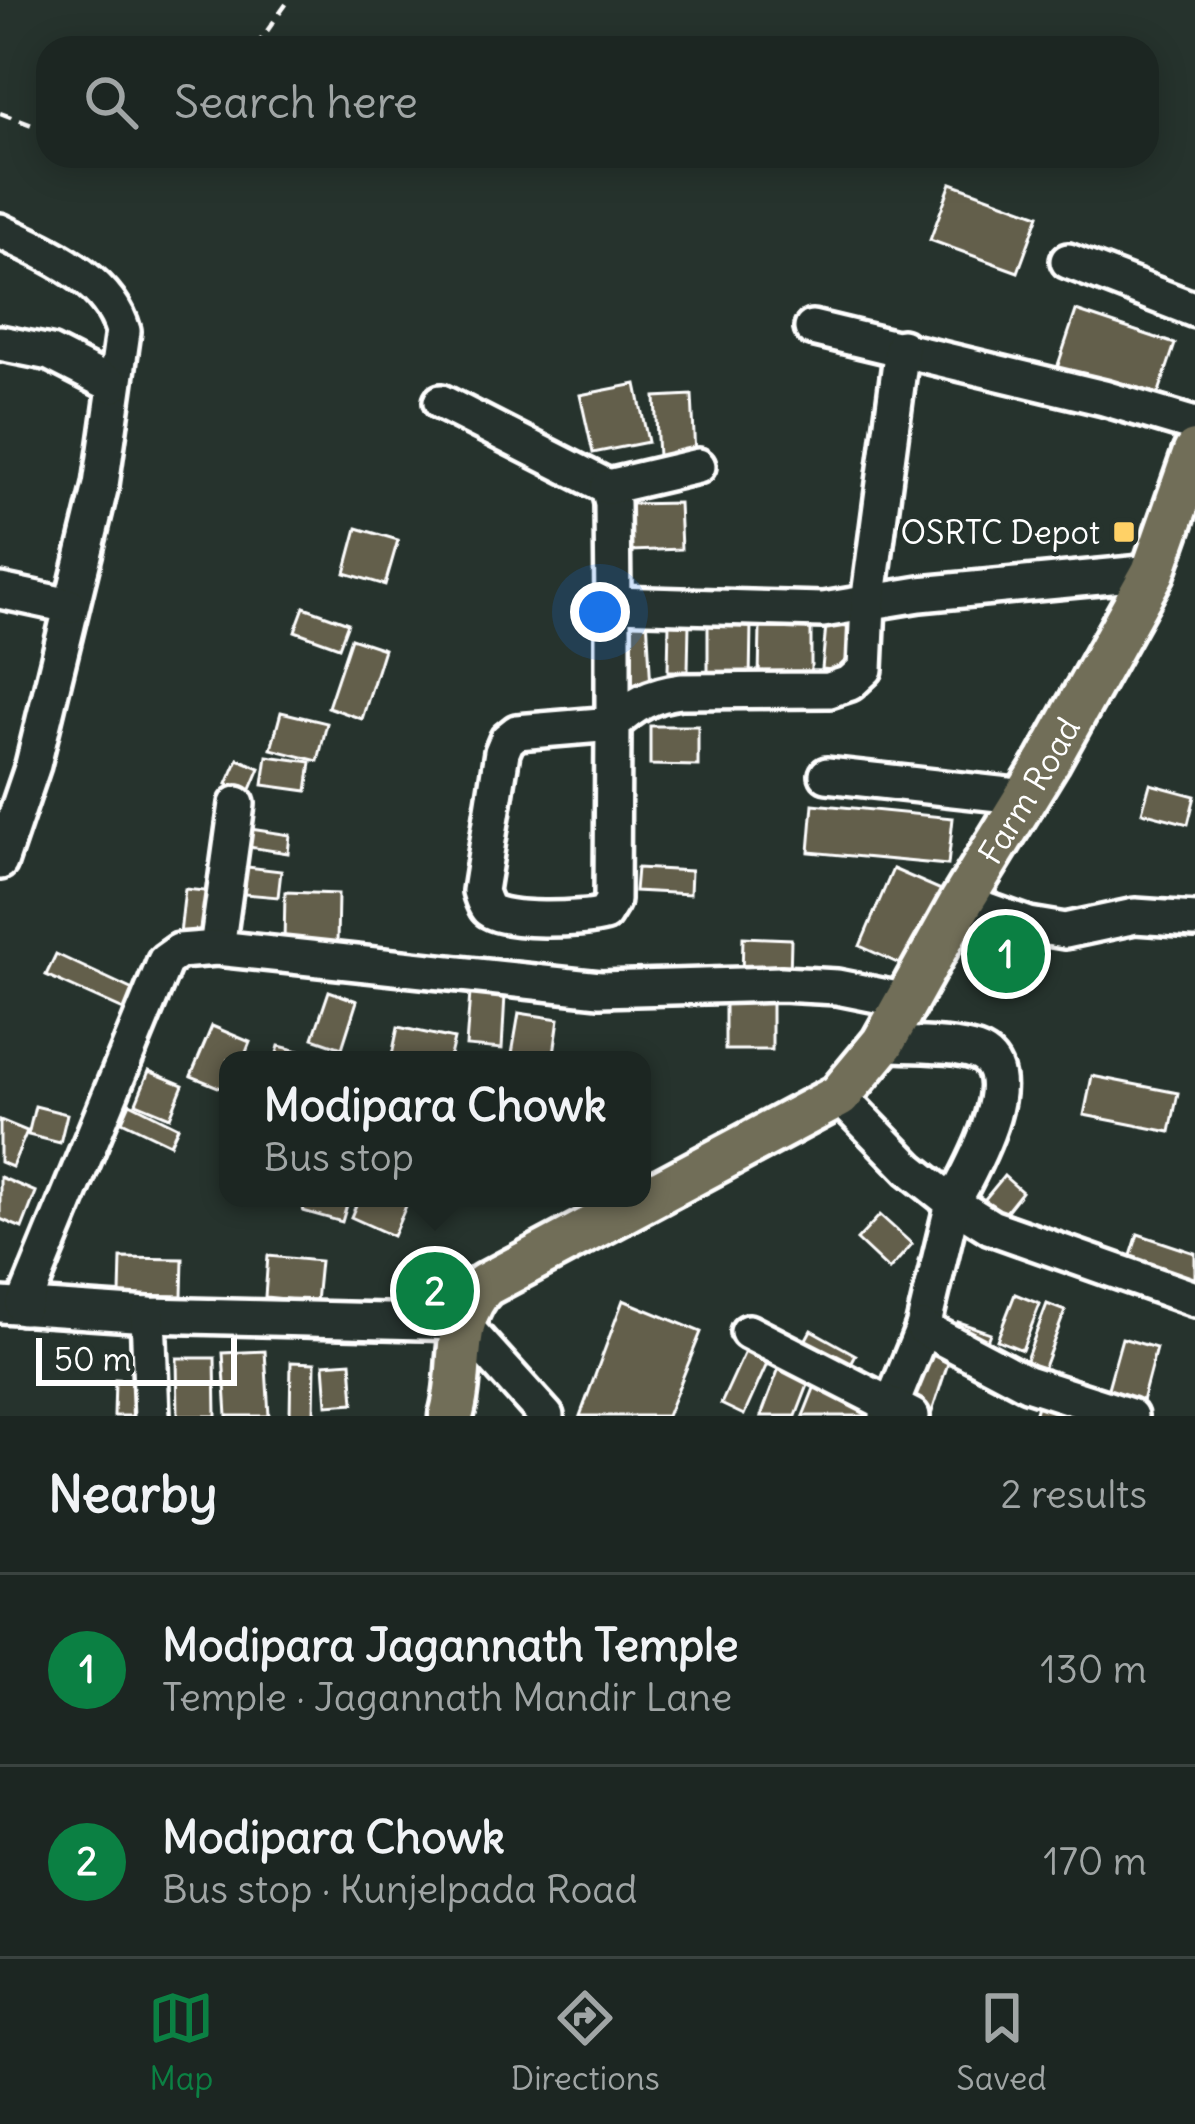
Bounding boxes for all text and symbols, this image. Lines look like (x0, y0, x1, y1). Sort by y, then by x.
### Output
search box (36, 36, 1159, 168)
icon: search (78, 69, 144, 135)
text: Search here (174, 74, 418, 130)
place label: OSRTC Depot (901, 511, 1100, 553)
marker: OSRTC Depot (1111, 519, 1137, 545)
your location (570, 582, 630, 642)
street label: Farm Road (969, 710, 1089, 872)
pin: 1 (967, 909, 1045, 999)
popup (219, 1051, 651, 1207)
text: Modipara Chowk (264, 1077, 606, 1133)
text: Bus stop (264, 1133, 414, 1182)
pin: 2 (396, 1246, 474, 1336)
scale bar (36, 1332, 237, 1385)
text: 50 m (54, 1338, 131, 1380)
text: Nearby (48, 1462, 217, 1526)
text: 2 results (1000, 1470, 1147, 1519)
text: Modipara Jagannath Temple (162, 1617, 738, 1673)
text: 1 (79, 1645, 95, 1694)
text: 130 m (1040, 1645, 1147, 1694)
text: Temple · Jagannath Mandir Lane (162, 1673, 732, 1722)
text: Modipara Chowk (162, 1809, 505, 1865)
text: 2 (76, 1837, 98, 1886)
text: 170 m (1043, 1837, 1147, 1886)
text: Bus stop · Kunjelpada Road (162, 1865, 637, 1914)
tab: Map (148, 1985, 214, 2099)
tab: Directions (511, 1985, 660, 2099)
tab: Saved (956, 1985, 1047, 2099)

